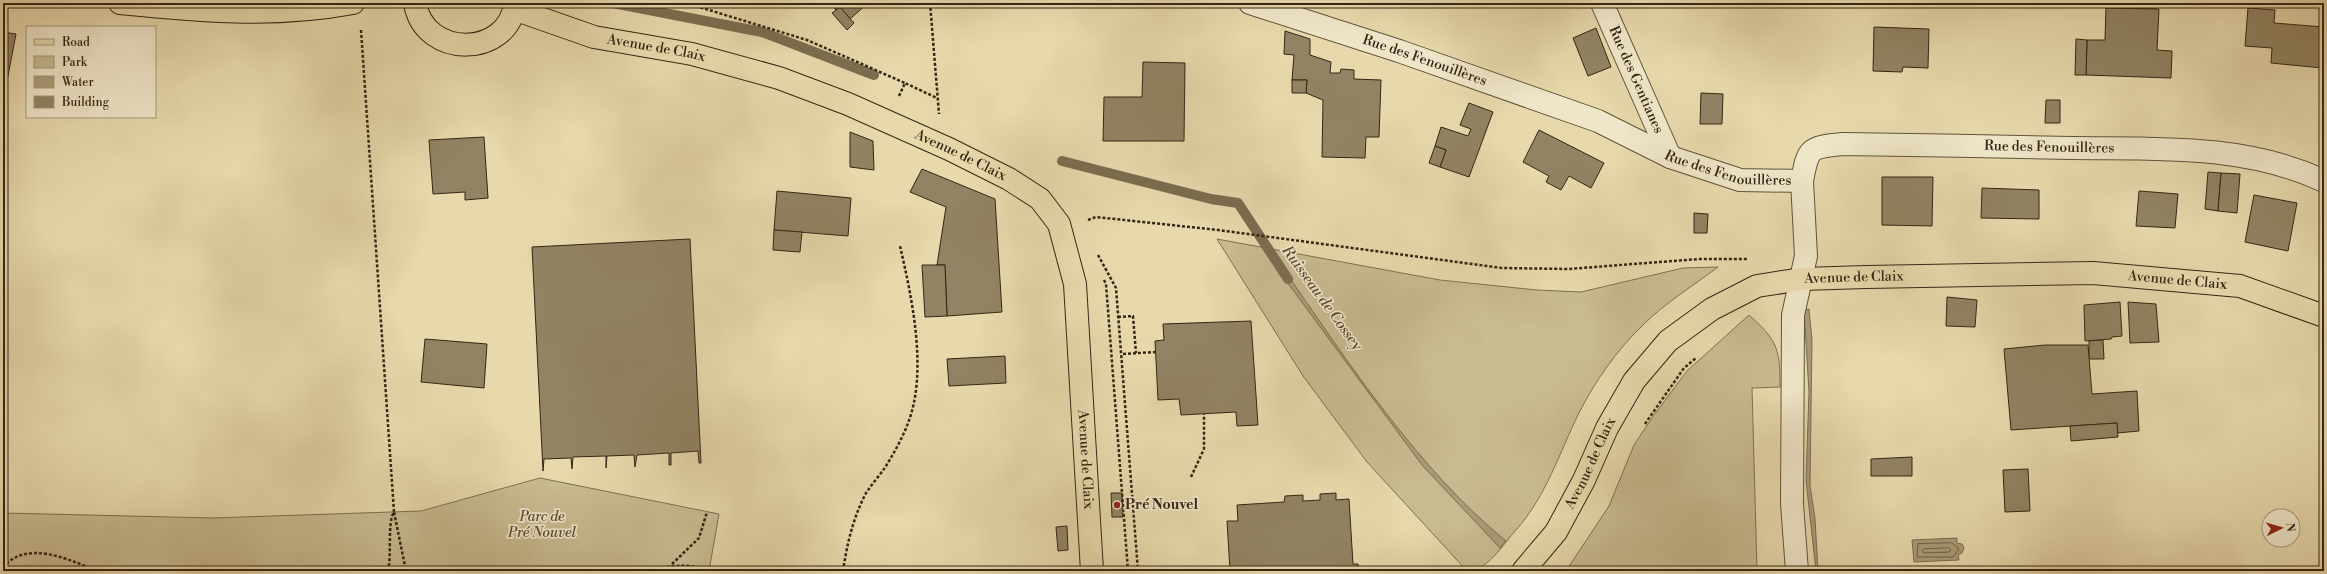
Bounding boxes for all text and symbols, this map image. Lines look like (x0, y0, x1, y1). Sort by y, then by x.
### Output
street label: Rue des Gentianes (1604, 23, 1668, 136)
legend (26, 26, 156, 118)
street label: Avenue de Claix (605, 30, 708, 67)
street label: Rue des Fenouillères (1360, 31, 1489, 90)
text: Road (62, 35, 90, 50)
text: Park (62, 55, 88, 70)
text: Water (61, 75, 94, 90)
text: Building (61, 95, 110, 110)
street label: Avenue de Claix (911, 125, 1010, 186)
street label: Rue des Fenouillères (1984, 137, 2114, 157)
street label: Rue des Fenouillères (1661, 147, 1792, 190)
water label: Ruisseau de Cossey (1277, 241, 1367, 355)
street label: Avenue de Claix (1803, 267, 1905, 288)
street label: Avenue de Claix (2126, 267, 2229, 294)
street label: Avenue de Claix (1073, 408, 1097, 511)
street label: Avenue de Claix (1560, 413, 1621, 513)
place label: Pré Nouvel (1125, 496, 1199, 514)
marker: Pré Nouvel (1112, 500, 1122, 510)
park label: Parc de Pré Nouvel (507, 508, 576, 542)
north arrow (2261, 508, 2301, 548)
text: N (2283, 522, 2297, 532)

